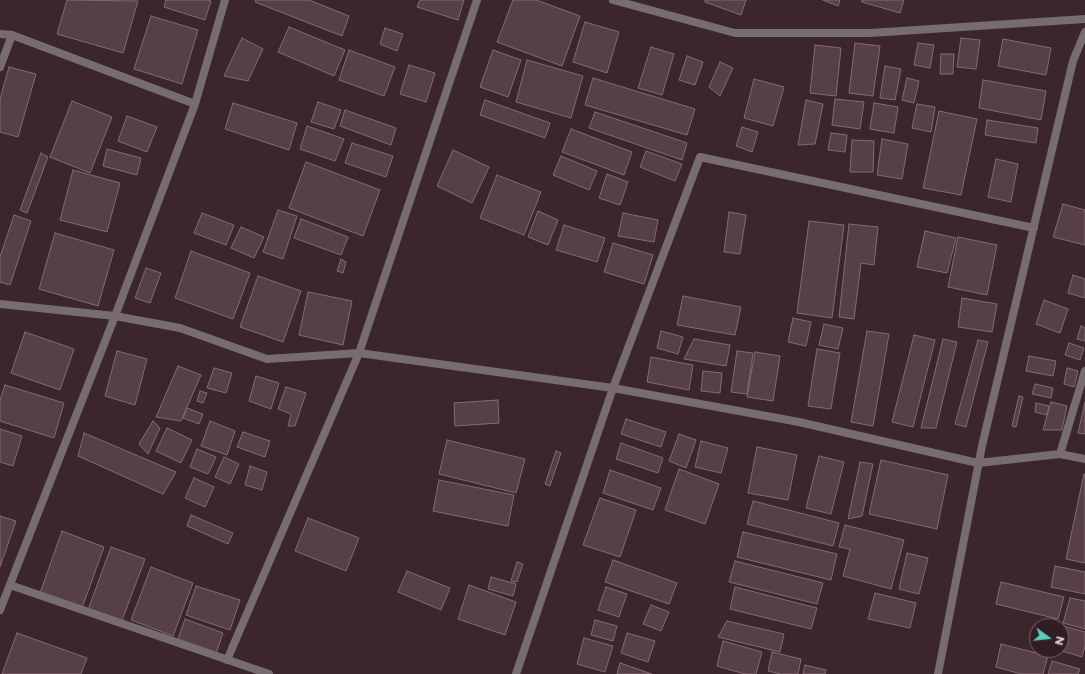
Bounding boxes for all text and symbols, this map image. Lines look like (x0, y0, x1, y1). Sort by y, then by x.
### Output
north arrow (1029, 618, 1069, 658)
text: N (1052, 635, 1068, 647)

